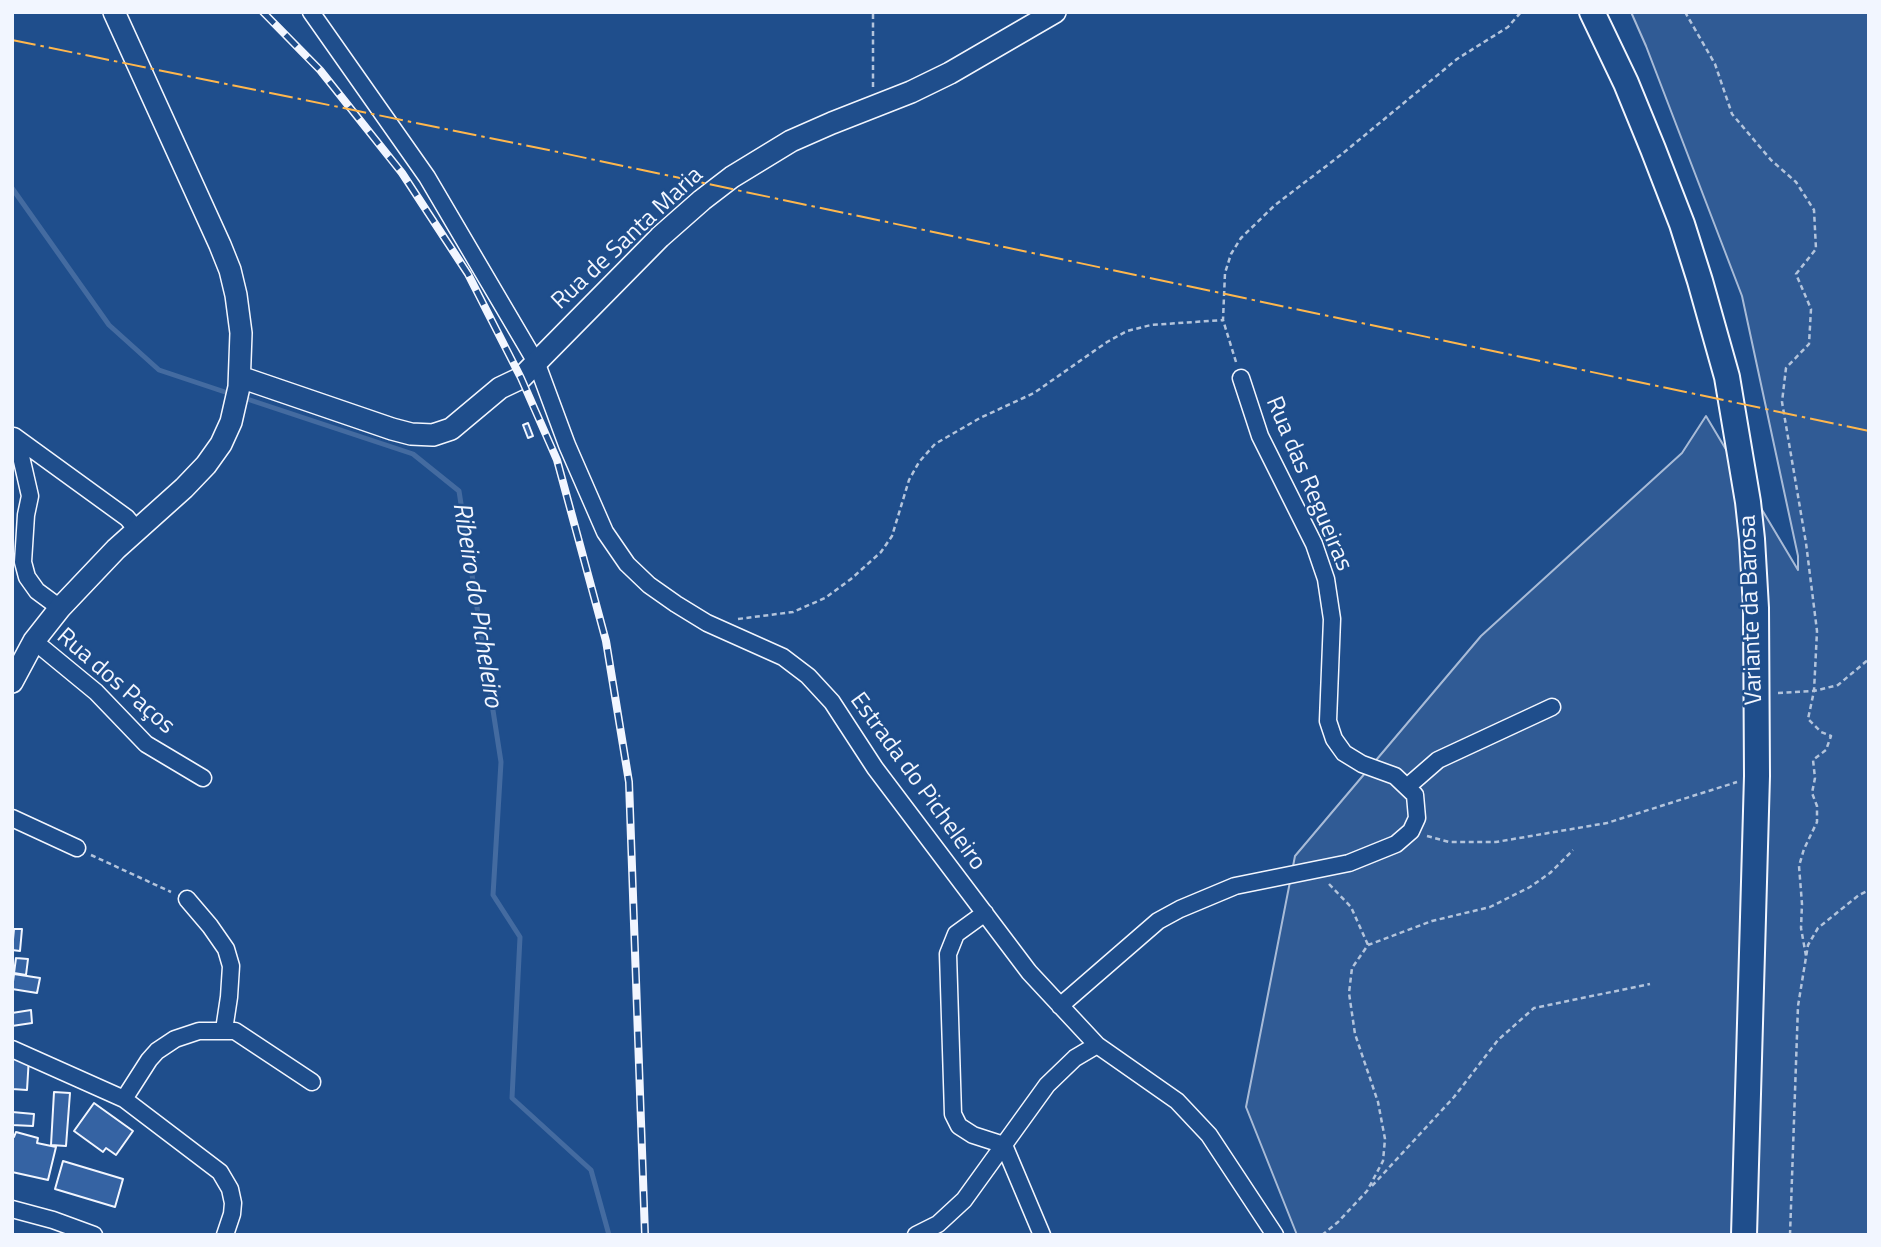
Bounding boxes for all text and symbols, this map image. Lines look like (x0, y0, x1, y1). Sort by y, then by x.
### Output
street label: Rua de Santa Maria (546, 162, 710, 316)
street label: Rua das Regueiras (1258, 393, 1358, 575)
water label: Ribeiro do Picheleiro (444, 500, 508, 710)
street label: Variante da Barosa (1734, 514, 1770, 706)
street label: Rua dos Paços (50, 623, 180, 741)
street label: Estrada do Picheleiro (843, 688, 991, 876)

